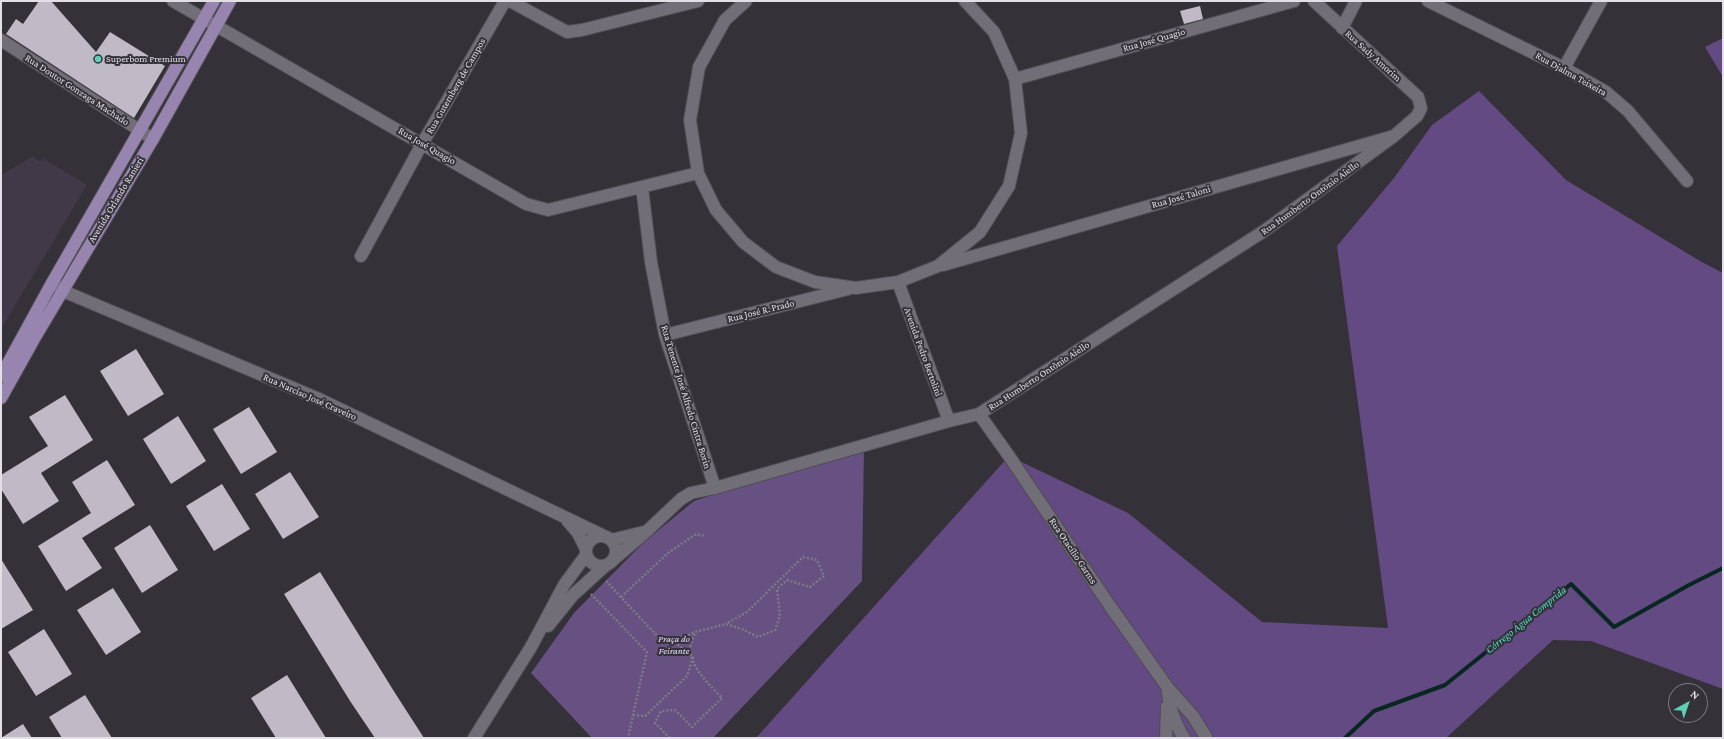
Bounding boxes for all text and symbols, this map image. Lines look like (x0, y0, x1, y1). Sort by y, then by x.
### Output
street label: Rua José Quagio (1121, 25, 1187, 55)
street label: Rua Sady Amorim (1343, 28, 1403, 84)
street label: Rua Gutemberg de Campos (424, 36, 488, 136)
street label: Rua Djalma Teixeira (1533, 49, 1609, 99)
street label: Rua Doutor Gonzaga Machado (23, 52, 131, 128)
place label: Superbom Premium (106, 53, 186, 65)
marker: Superbom Premium (93, 54, 103, 64)
street label: Rua José Quagio (396, 125, 458, 167)
street label: Avenida Orlando Ranieri (86, 155, 146, 245)
street label: Rua Humberto Ontõnio Aiello (1259, 158, 1361, 238)
street label: Rua José Taloni (1150, 183, 1212, 211)
street label: Rua José R. Prado (726, 297, 796, 325)
street label: Avenida Pedro Bertolini (901, 306, 945, 398)
street label: Rua Tenente José Alfredo Cintra Borin (658, 324, 714, 470)
street label: Rua Humberto Ontõnio Aiello (986, 339, 1092, 413)
street label: Rua Narciso José Craveiro (261, 371, 359, 423)
street label: Rua Otacílio Garms (1046, 516, 1100, 586)
water label: Córrego Água Comprida (1483, 583, 1569, 657)
park label: Praça do Feirante (658, 633, 690, 656)
north arrow (1668, 683, 1708, 723)
text: N (1688, 688, 1702, 702)

